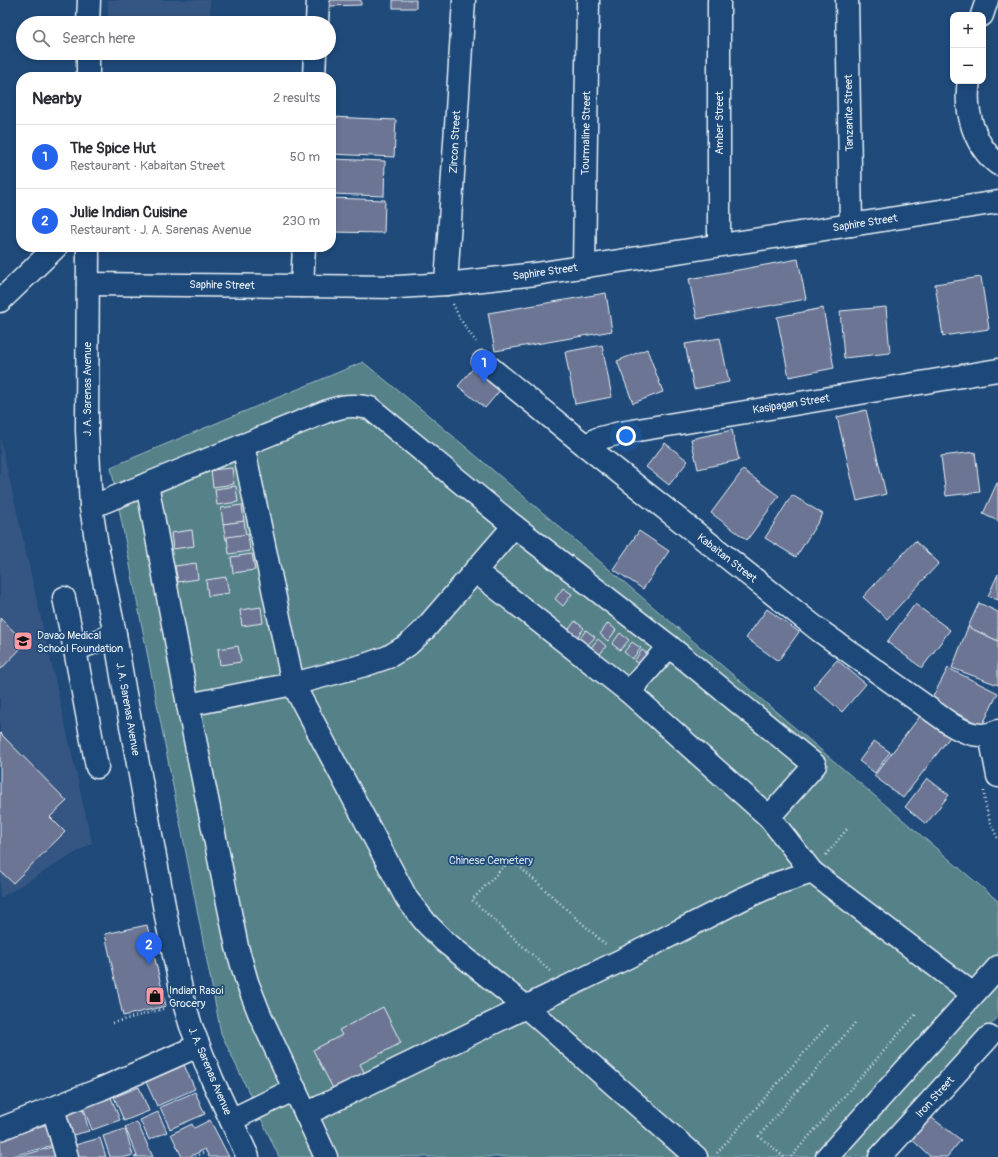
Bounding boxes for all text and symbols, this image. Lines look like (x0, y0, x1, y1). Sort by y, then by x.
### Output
map controls (950, 12, 986, 84)
button: + (950, 12, 986, 48)
search box (16, 16, 336, 60)
icon: search (30, 27, 52, 49)
text: Search here (62, 29, 135, 48)
button: − (950, 48, 986, 84)
street label: Tanzanite Street (842, 74, 856, 152)
text: Nearby (32, 88, 81, 109)
text: 2 results (273, 90, 320, 106)
street label: Tourmaline Street (579, 90, 593, 175)
street label: Amber Street (713, 91, 726, 155)
street label: Zircon Street (447, 110, 463, 174)
text: The Spice Hut (70, 139, 156, 158)
text: 1 (42, 149, 48, 165)
text: 50 m (290, 149, 320, 165)
text: Restaurant · Kabaitan Street (70, 158, 225, 174)
text: Julie Indian Cuisine (70, 203, 187, 222)
street label: Saphire Street (832, 211, 899, 235)
text: 2 (41, 213, 49, 229)
text: 230 m (283, 213, 320, 229)
text: Restaurant · J. A. Sarenas Avenue (70, 222, 251, 238)
street label: Saphire Street (512, 261, 579, 283)
street label: Saphire Street (189, 278, 255, 292)
street label: J. A. Sarenas Avenue (81, 341, 94, 436)
pin: 1 (471, 350, 497, 383)
street label: Kasipagan Street (752, 391, 831, 416)
your location (616, 426, 636, 446)
street label: Kabaitan Street (695, 531, 760, 586)
place label: Davao Medical School Foundation (37, 629, 123, 655)
school or university icon: Davao Medical School Foundation (12, 630, 34, 652)
street label: J. A. Sarenas Avenue (113, 661, 143, 757)
park label: Chinese Cemetery (449, 854, 533, 867)
pin: 2 (136, 932, 162, 965)
place label: Indian Rasoi Grocery (169, 984, 223, 1010)
shop icon: Indian Rasoi Grocery (144, 985, 166, 1007)
street label: J. A. Sarenas Avenue (186, 1025, 235, 1117)
street label: Iron Street (913, 1073, 957, 1120)

